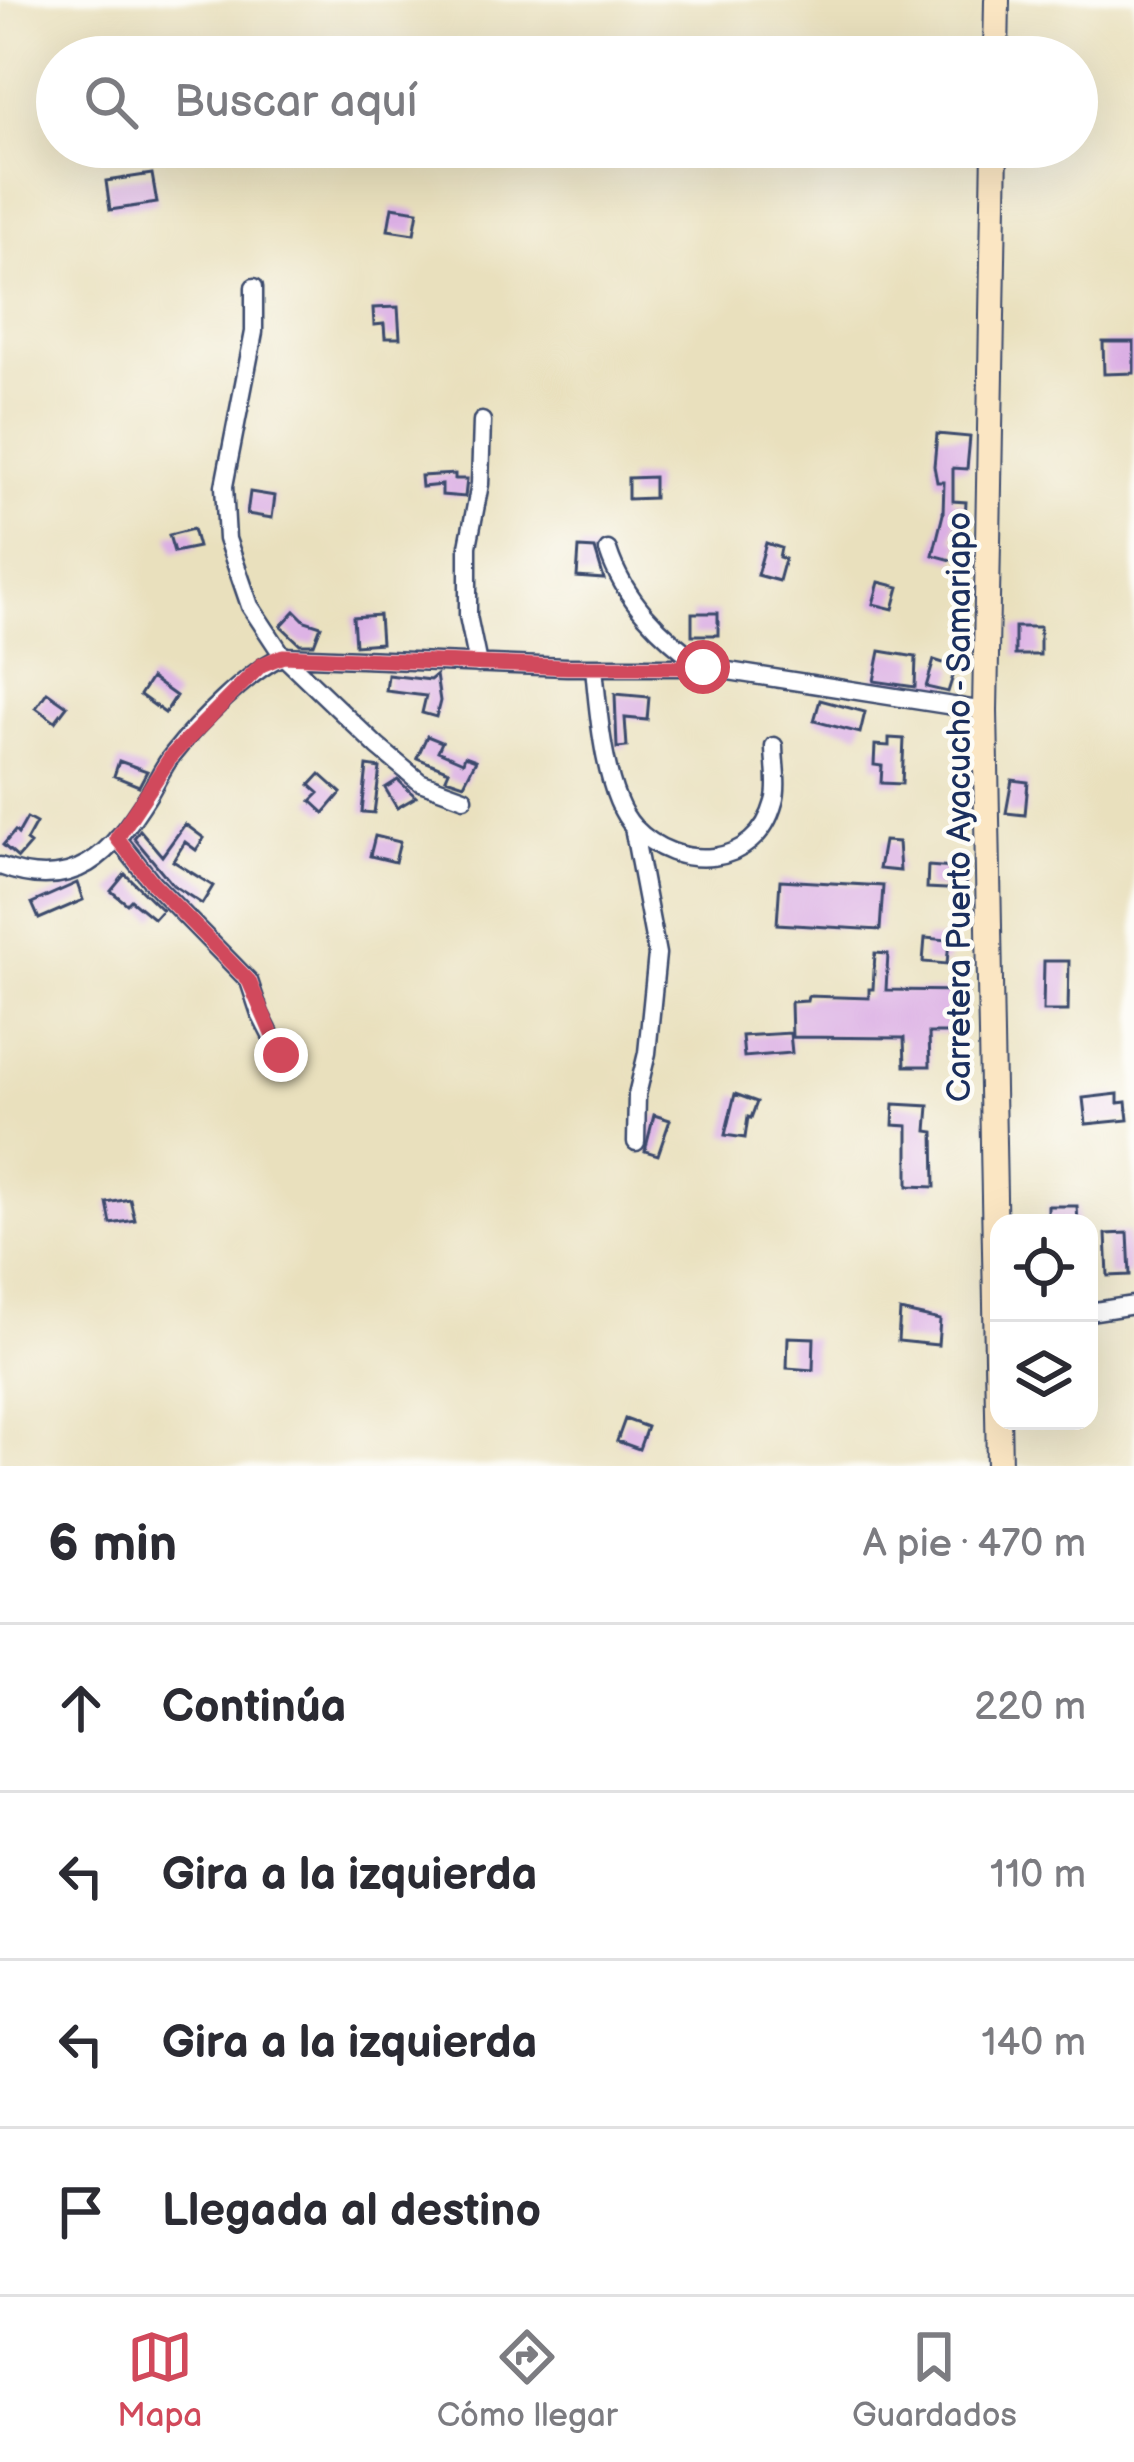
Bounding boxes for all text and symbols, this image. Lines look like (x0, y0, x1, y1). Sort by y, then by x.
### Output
search box (36, 36, 1098, 168)
icon: search (78, 69, 144, 135)
text: Buscar aquí (174, 75, 417, 130)
street label: Carretera Puerto Ayacucho - Samariapo (940, 512, 980, 1102)
route start (676, 640, 730, 694)
route end (254, 1028, 308, 1082)
map controls (990, 1214, 1098, 1430)
button: locate (990, 1214, 1098, 1322)
button: layers (990, 1322, 1098, 1430)
text: 6 min (48, 1514, 177, 1575)
text: A pie · 470 m (863, 1521, 1086, 1568)
icon: ahead (48, 1675, 114, 1741)
text: Continúa (162, 1680, 346, 1735)
text: 220 m (974, 1684, 1086, 1731)
icon: left (48, 1843, 114, 1909)
text: Gira a la izquierda (162, 1848, 537, 1903)
text: 110 m (990, 1852, 1086, 1899)
icon: left (48, 2011, 114, 2077)
text: Gira a la izquierda (162, 2016, 537, 2071)
text: 140 m (981, 2020, 1086, 2067)
icon: arrive (48, 2179, 114, 2245)
text: Llegada al destino (162, 2184, 541, 2239)
tab: Mapa (117, 2324, 202, 2436)
tab: Cómo llegar (437, 2324, 618, 2436)
tab: Guardados (852, 2324, 1017, 2436)

